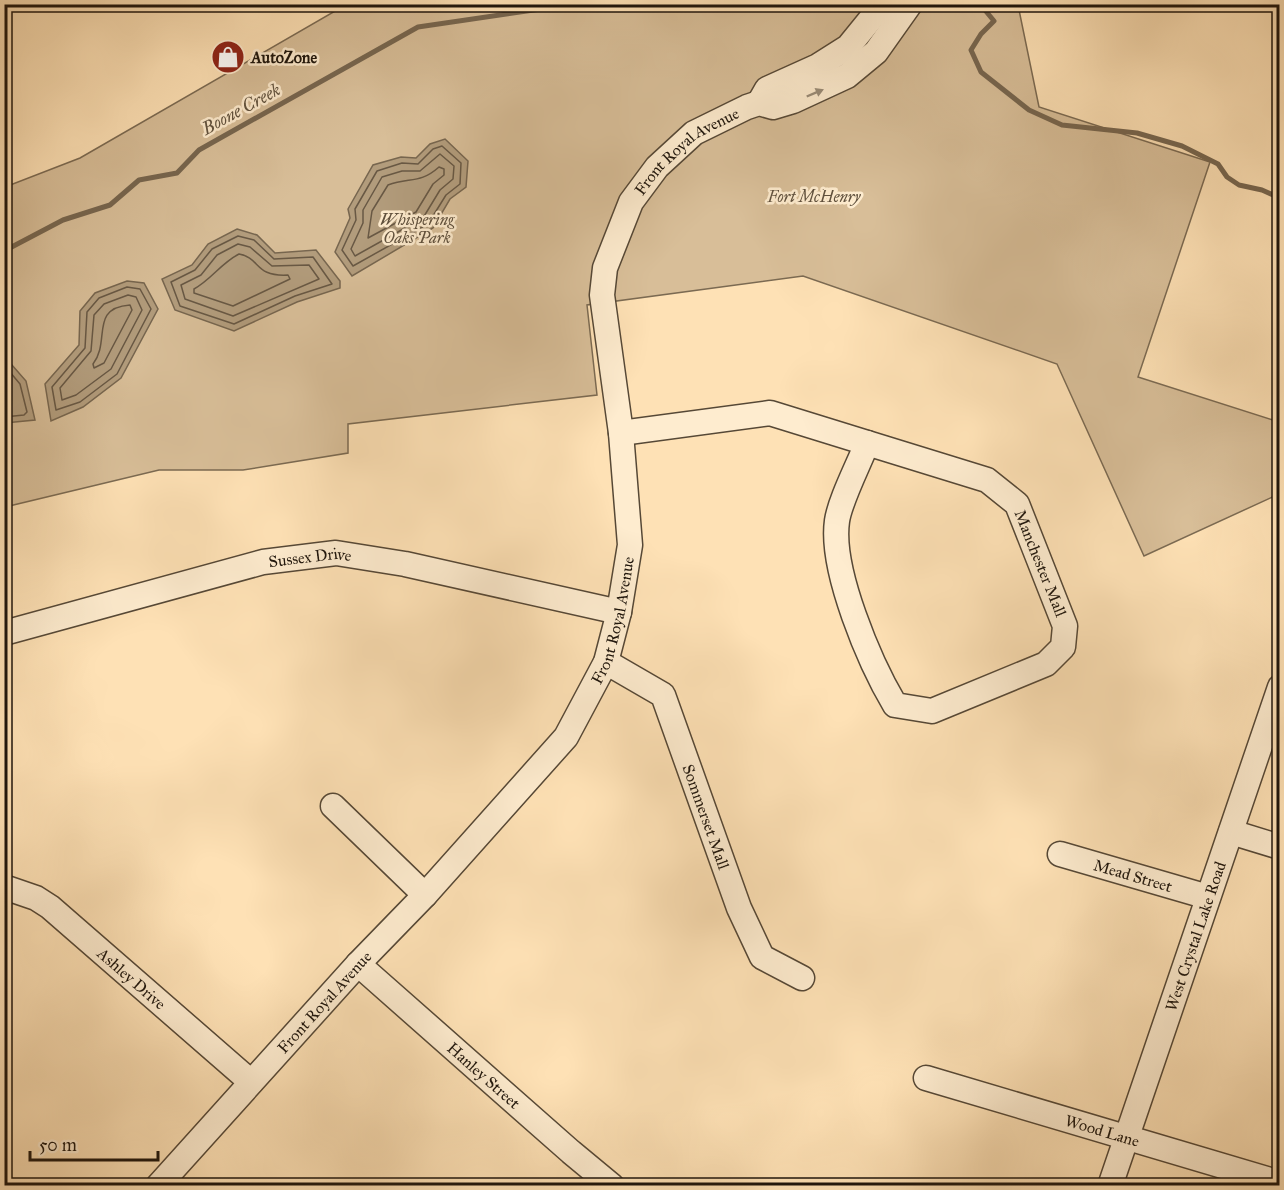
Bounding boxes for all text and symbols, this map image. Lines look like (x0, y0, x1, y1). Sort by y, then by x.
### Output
shop icon: AutoZone (210, 39, 246, 75)
place label: AutoZone (250, 48, 318, 67)
water label: Boone Creek (197, 78, 284, 140)
one-way arrow (806, 88, 824, 97)
street label: Front Royal Avenue (631, 103, 742, 199)
park label: Fort McHenry (767, 187, 861, 206)
park label: Whispering Oaks Park (380, 210, 455, 247)
street label: Manchester Mall (1010, 507, 1071, 620)
street label: Sussex Drive (267, 544, 353, 571)
street label: Front Royal Avenue (587, 555, 638, 687)
street label: Sommerset Mall (678, 762, 734, 873)
street label: Mead Street (1091, 855, 1175, 896)
street label: West Crystal Lake Road (1161, 859, 1230, 1014)
street label: Ashley Drive (93, 943, 170, 1014)
street label: Front Royal Avenue (273, 947, 376, 1057)
street label: Hanley Street (443, 1038, 524, 1113)
street label: Wood Lane (1063, 1111, 1142, 1151)
scale bar (30, 1124, 158, 1162)
text: 50 m (39, 1134, 77, 1156)

